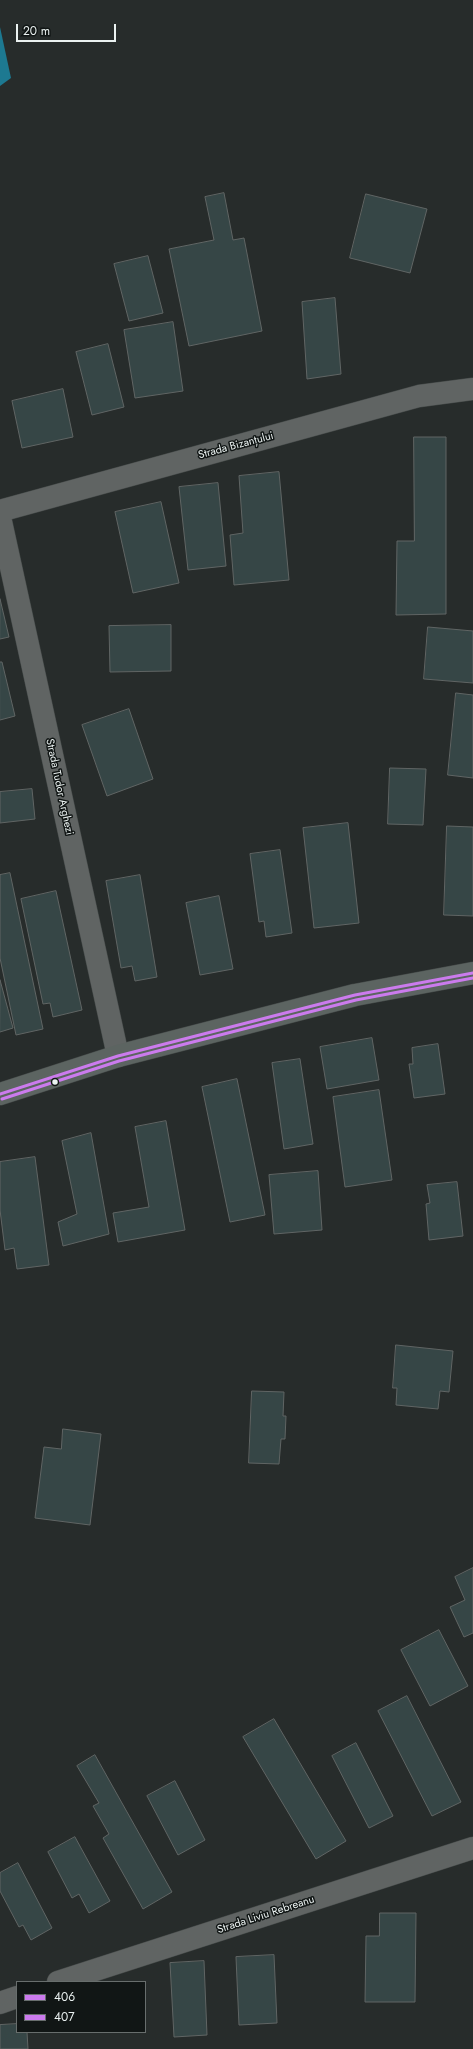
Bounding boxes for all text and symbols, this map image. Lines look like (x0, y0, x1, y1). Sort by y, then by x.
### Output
scale bar (18, 16, 118, 42)
text: 20 m (23, 22, 50, 40)
street label: Strada Bizanțului (197, 430, 275, 462)
street label: Strada Tudor Arghezi (42, 738, 76, 836)
unlabelled marker (50, 1077, 60, 1087)
street label: Strada Liviu Rebreanu (216, 1893, 316, 1937)
legend (16, 1981, 146, 2033)
text: 406 (54, 1988, 75, 2006)
text: 407 (54, 2008, 75, 2026)

